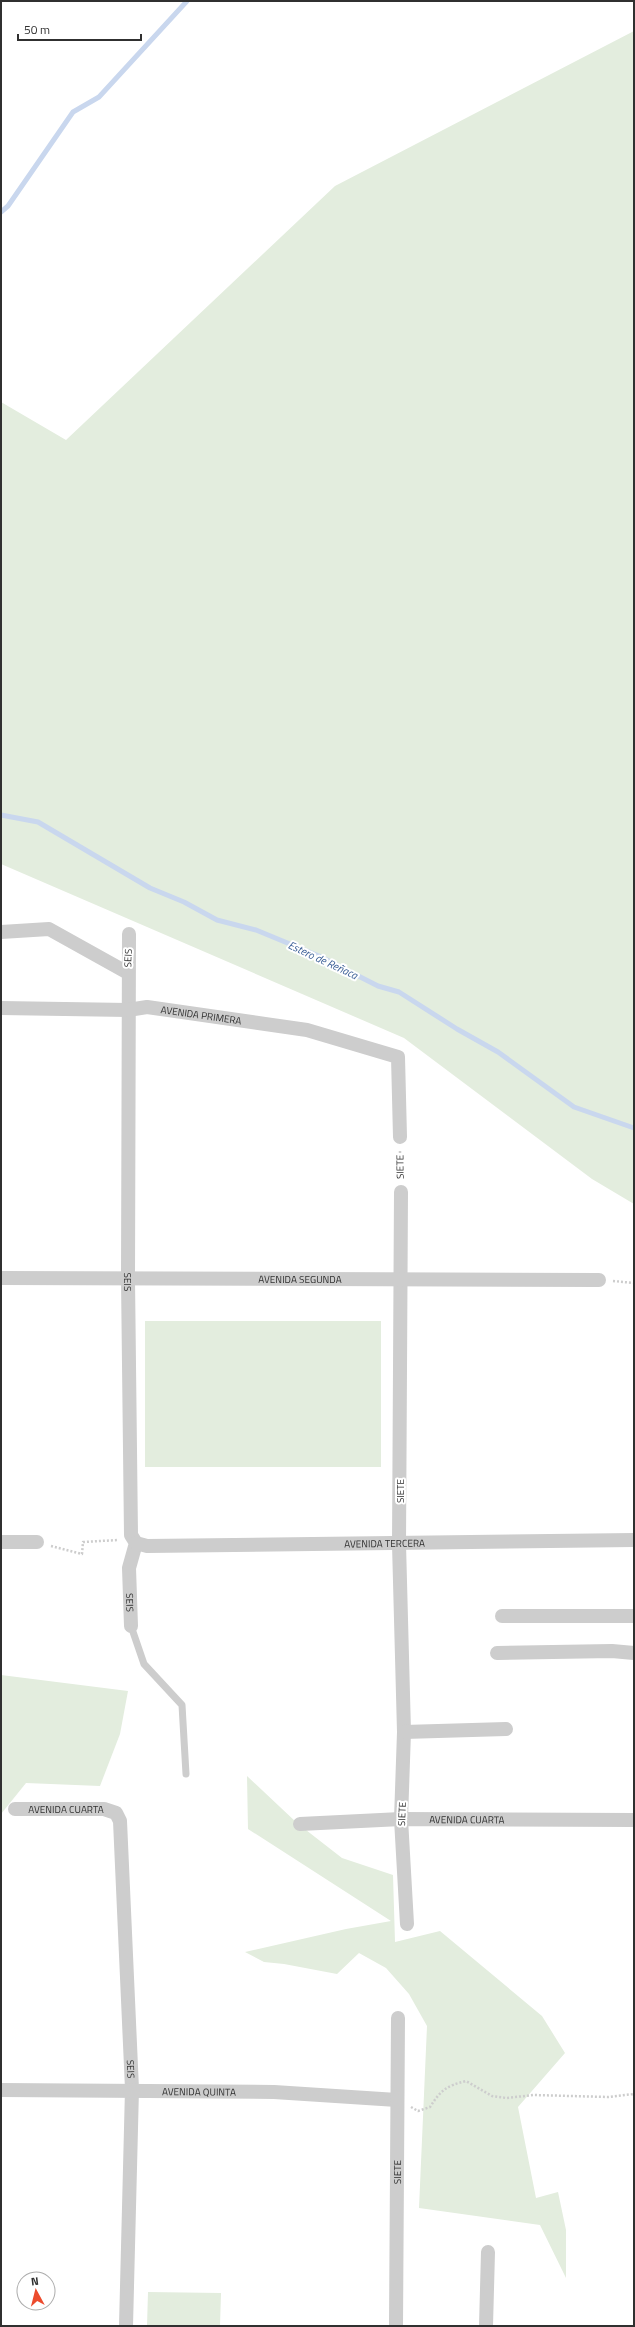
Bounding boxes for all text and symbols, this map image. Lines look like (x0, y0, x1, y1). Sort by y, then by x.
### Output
scale bar (18, 16, 141, 42)
text: 50 m (24, 20, 50, 39)
water label: Estero de Reñaca (286, 937, 361, 983)
street label: SEIS (120, 948, 136, 968)
street label: AVENIDA PRIMERA (160, 1002, 243, 1028)
street label: SIETE (392, 1154, 408, 1179)
street label: AVENIDA SEGUNDA (258, 1271, 342, 1287)
street label: SEIS (120, 1273, 136, 1292)
street label: SIETE (393, 1478, 408, 1503)
street label: AVENIDA TERCERA (344, 1535, 425, 1551)
street label: SEIS (122, 1593, 138, 1612)
street label: SIETE (394, 1801, 410, 1826)
street label: AVENIDA CUARTA (28, 1802, 104, 1817)
street label: AVENIDA CUARTA (429, 1812, 505, 1827)
street label: SEIS (123, 2059, 139, 2079)
street label: AVENIDA QUINTA (162, 2084, 236, 2099)
street label: SIETE (389, 2159, 405, 2184)
north arrow (16, 2271, 56, 2311)
text: N (30, 2273, 40, 2289)

